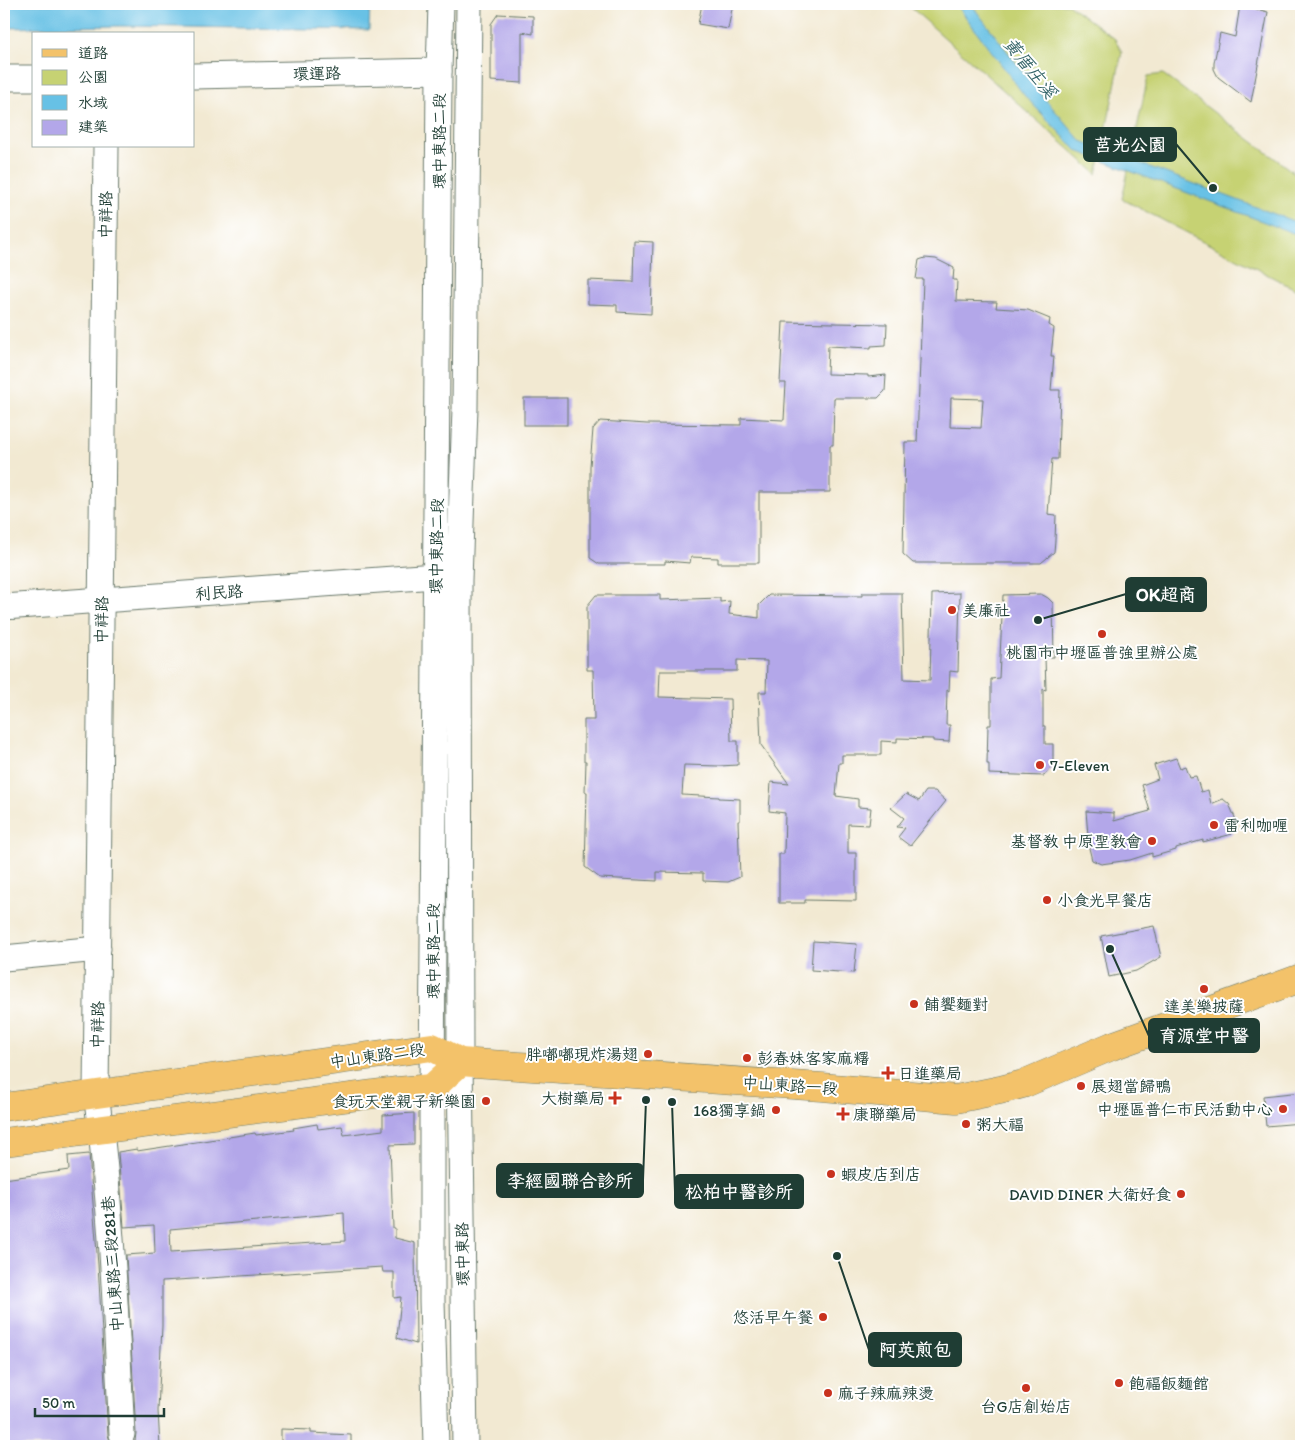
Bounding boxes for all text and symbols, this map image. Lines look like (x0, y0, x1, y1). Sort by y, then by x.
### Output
legend (32, 32, 195, 148)
water label: 黃厝庄溪 (999, 33, 1062, 104)
text: 道路 (78, 44, 108, 62)
street label: 環運路 (293, 64, 341, 83)
text: 公園 (78, 68, 108, 86)
street label: 環中東路二段 (430, 93, 449, 189)
text: 水域 (78, 94, 108, 112)
text: 建築 (78, 118, 108, 136)
callout: 莒光公園 (1084, 128, 1176, 161)
text: 莒光公園 (1094, 134, 1166, 156)
street label: 中祥路 (96, 191, 115, 239)
street label: 環中東路二段 (426, 498, 447, 594)
callout: OK超商 (1126, 578, 1206, 611)
street label: 利民路 (194, 581, 244, 604)
text: OK超商 (1136, 584, 1196, 606)
street label: 中祥路 (92, 596, 111, 644)
place label: 美廉社 (962, 601, 1010, 620)
marker: 美廉社 (946, 604, 958, 616)
marker: 桃園市中壢區普強里辦公處 (1096, 628, 1108, 640)
place label: 桃園市中壢區普強里辦公處 (1006, 643, 1198, 662)
place label: 7-Eleven (1050, 756, 1109, 775)
marker: 7-Eleven (1034, 759, 1046, 771)
place label: 雷利咖喱 (1224, 816, 1288, 835)
marker: 雷利咖喱 (1208, 819, 1220, 831)
place label: 基督教 中原聖教會 (1010, 832, 1142, 851)
marker: 基督教 中原聖教會 (1146, 835, 1158, 847)
place label: 小食光早餐店 (1057, 891, 1153, 910)
marker: 小食光早餐店 (1041, 894, 1053, 906)
street label: 環中東路二段 (424, 903, 443, 999)
marker: 達美樂披薩 (1198, 983, 1210, 995)
place label: 餔饗麵對 (924, 995, 988, 1014)
place label: 達美樂披薩 (1164, 997, 1244, 1016)
marker: 餔饗麵對 (908, 998, 920, 1010)
street label: 中祥路 (88, 1001, 107, 1049)
callout: 育源堂中醫 (1149, 1019, 1259, 1052)
text: 育源堂中醫 (1159, 1025, 1249, 1047)
street label: 中山東路二段 (328, 1039, 426, 1072)
place label: 胖嘟嘟現炸湯翅 (526, 1045, 638, 1064)
marker: 胖嘟嘟現炸湯翅 (642, 1048, 654, 1060)
place label: 彭春妹客家麻糬 (757, 1049, 870, 1068)
marker: 彭春妹客家麻糬 (741, 1052, 753, 1064)
place label: 日進藥局 (898, 1064, 962, 1083)
marker: 日進藥局 (882, 1067, 894, 1079)
street label: 中山東路一段 (741, 1073, 839, 1098)
place label: 展翅當歸鴨 (1091, 1077, 1171, 1096)
marker: 展翅當歸鴨 (1075, 1080, 1087, 1092)
place label: 大樹藥局 (541, 1089, 605, 1108)
place label: 食玩天堂親子新樂園 (332, 1092, 476, 1111)
marker: 大樹藥局 (609, 1092, 621, 1104)
marker: 食玩天堂親子新樂園 (480, 1095, 492, 1107)
place label: 中壢區普仁市民活動中心 (1097, 1100, 1273, 1119)
place label: 168獨享鍋 (693, 1101, 766, 1120)
marker: 中壢區普仁市民活動中心 (1277, 1103, 1289, 1115)
marker: 168獨享鍋 (770, 1104, 782, 1116)
place label: 康聯藥局 (853, 1105, 917, 1124)
marker: 康聯藥局 (837, 1108, 849, 1120)
place label: 粥大福 (976, 1115, 1024, 1134)
marker: 粥大福 (960, 1118, 972, 1130)
callout: 李經國聯合診所 (497, 1164, 643, 1197)
place label: 蝦皮店到店 (841, 1165, 921, 1184)
marker: 蝦皮店到店 (825, 1168, 837, 1180)
text: 李經國聯合診所 (507, 1170, 633, 1192)
callout: 松柏中醫診所 (675, 1175, 803, 1208)
text: 松柏中醫診所 (685, 1181, 793, 1203)
place label: DAVID DINER 大衛好食 (1009, 1185, 1171, 1204)
marker: DAVID DINER 大衛好食 (1175, 1188, 1187, 1200)
street label: 中山東路三段281巷 (98, 1195, 127, 1333)
street label: 環中東路 (452, 1222, 473, 1286)
place label: 悠活早午餐 (733, 1308, 813, 1327)
marker: 悠活早午餐 (817, 1311, 829, 1323)
callout: 阿英煎包 (869, 1333, 961, 1366)
text: 阿英煎包 (879, 1339, 951, 1361)
place label: 飽福飯麵館 (1129, 1374, 1209, 1393)
marker: 飽福飯麵館 (1113, 1377, 1125, 1389)
marker: 台G店創始店 (1020, 1382, 1032, 1394)
place label: 麻子辣麻辣燙 (838, 1384, 934, 1403)
scale bar (35, 1385, 164, 1417)
marker: 麻子辣麻辣燙 (822, 1387, 834, 1399)
text: 50 m (42, 1394, 75, 1412)
place label: 台G店創始店 (980, 1397, 1072, 1416)

